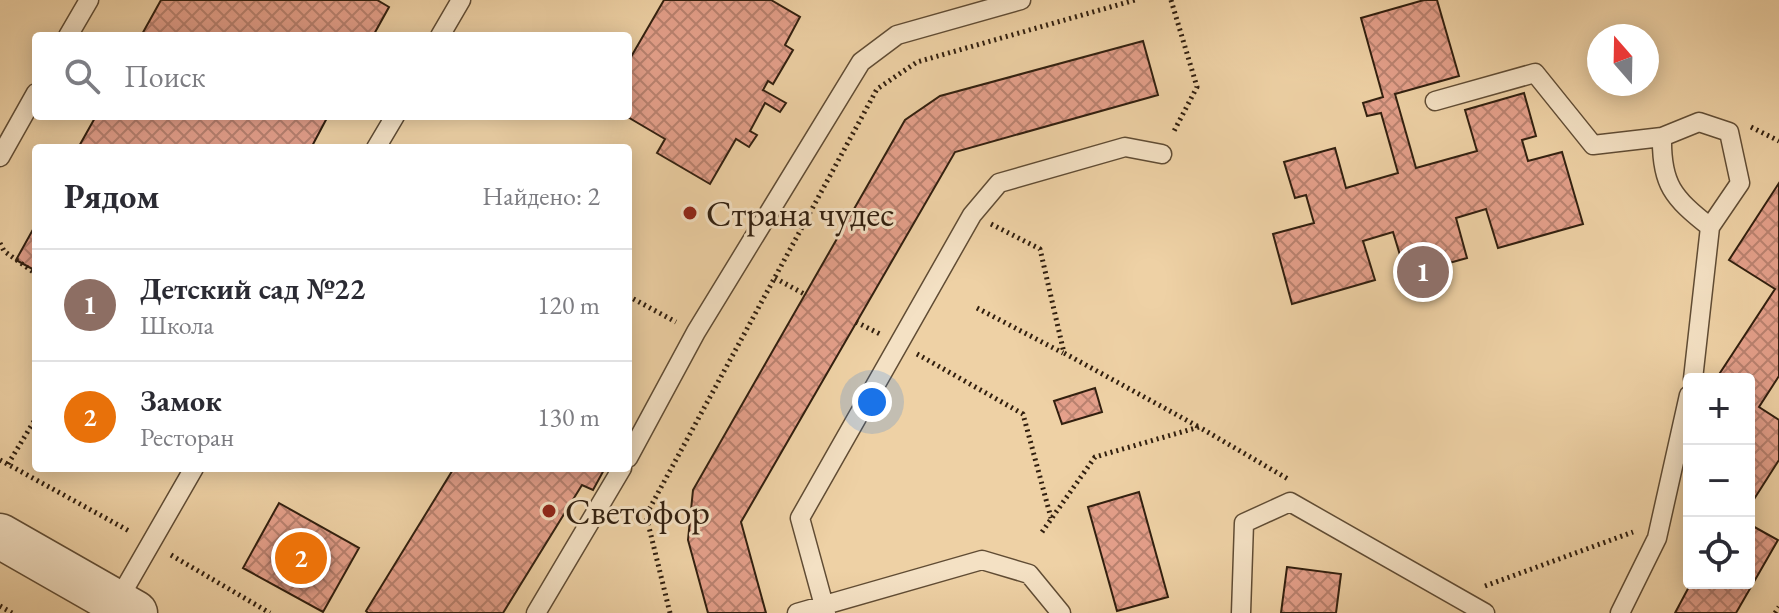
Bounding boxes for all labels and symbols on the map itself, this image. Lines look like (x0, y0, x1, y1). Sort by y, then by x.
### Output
north arrow (1587, 24, 1659, 96)
place label: Страна чудес (706, 190, 895, 237)
marker: Страна чудес (681, 204, 699, 222)
pin: 1 (1397, 242, 1449, 302)
your location (852, 382, 892, 422)
place label: Светофор (565, 488, 710, 535)
marker: Светофор (540, 502, 558, 520)
pin: 2 (275, 528, 327, 588)

